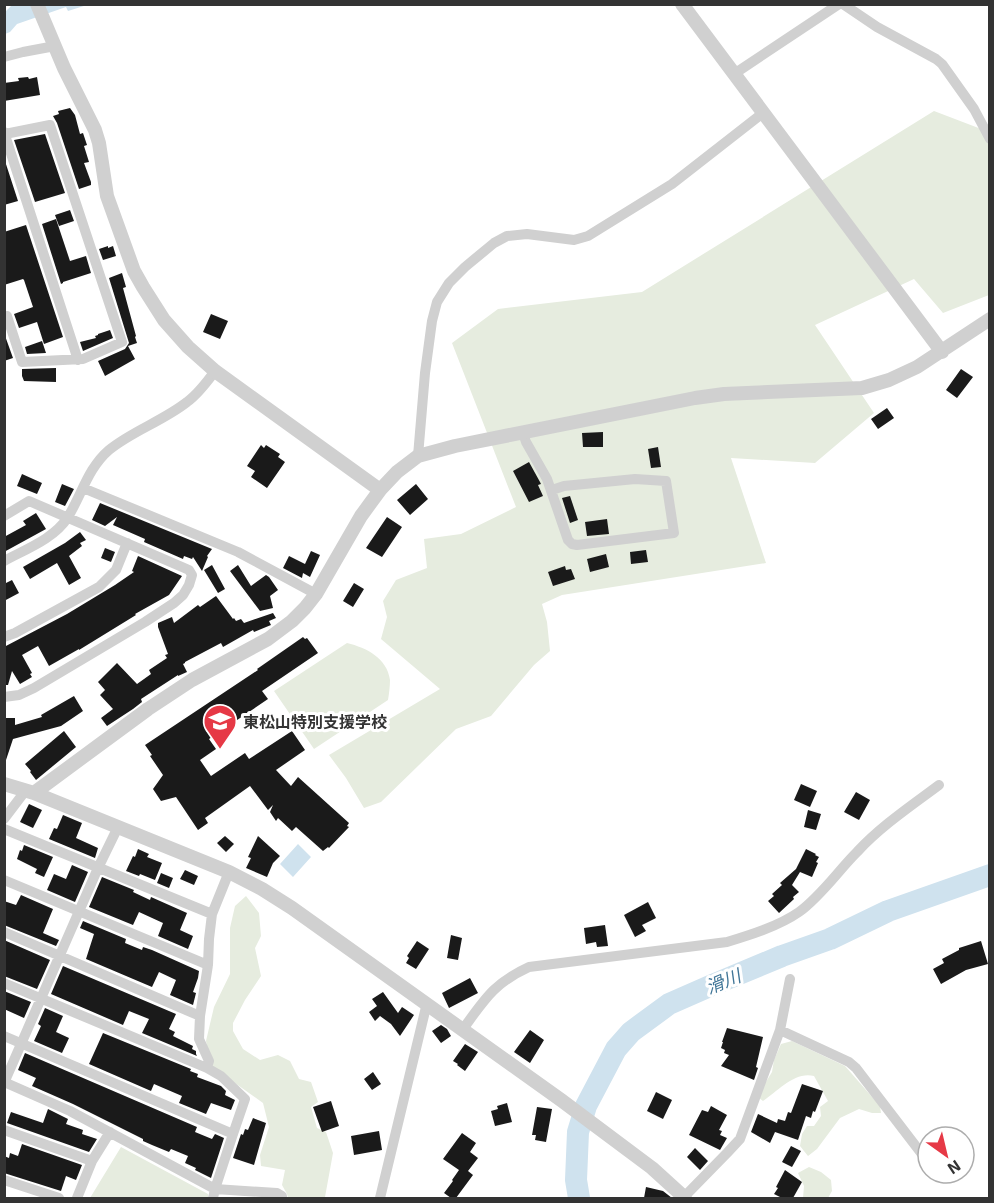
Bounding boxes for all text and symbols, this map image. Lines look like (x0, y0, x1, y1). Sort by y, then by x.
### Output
school or university icon: 東松山特別支援学校 (202, 703, 238, 750)
place label: 東松山特別支援学校 (243, 712, 387, 731)
water label: 滑川 (702, 963, 746, 998)
north arrow (916, 1125, 976, 1185)
text: N (945, 1157, 965, 1179)

